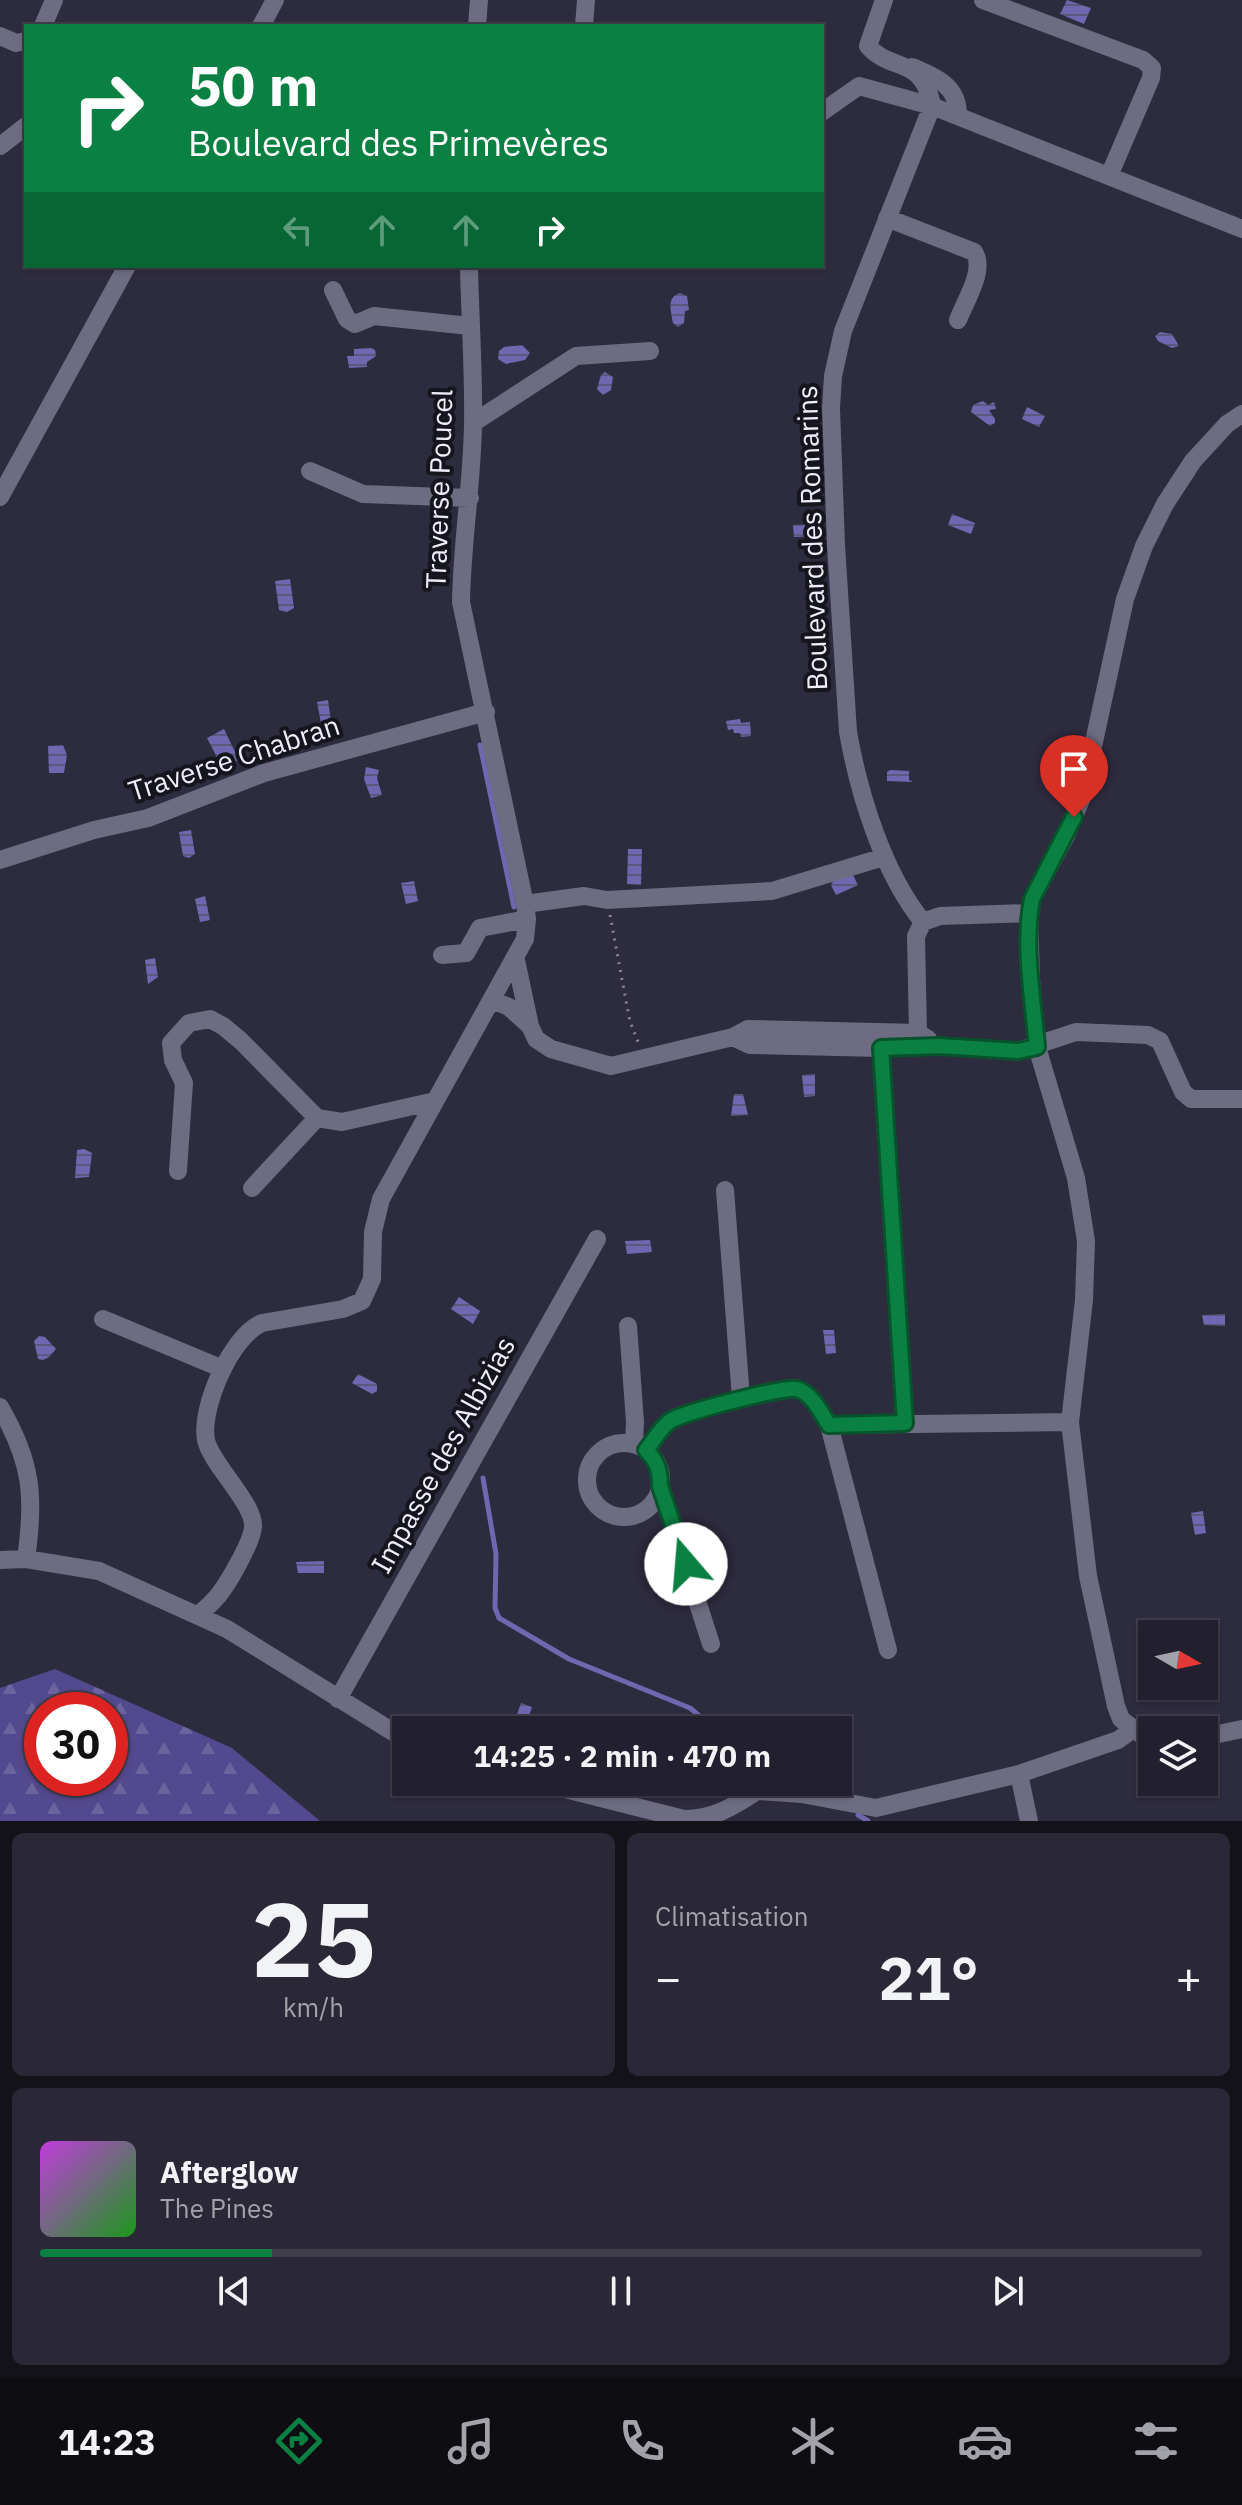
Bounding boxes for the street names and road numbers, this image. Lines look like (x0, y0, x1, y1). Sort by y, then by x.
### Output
street label: Boulevard des Romarins (788, 385, 835, 691)
street label: Traverse Poucel (417, 389, 460, 589)
street label: Traverse Chabran (124, 706, 344, 809)
street label: Impasse des Albizias (362, 1330, 523, 1580)

